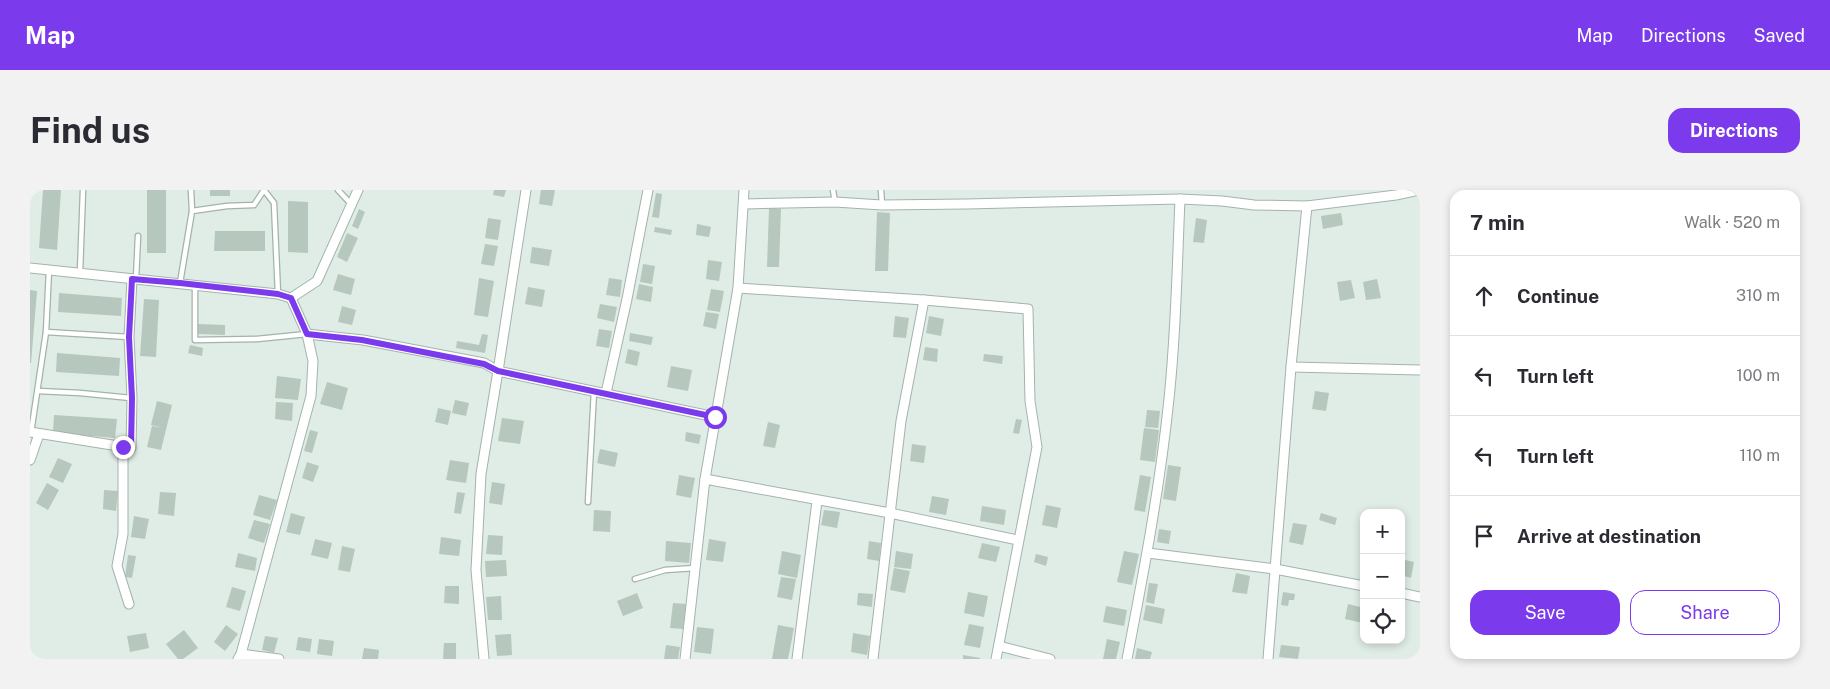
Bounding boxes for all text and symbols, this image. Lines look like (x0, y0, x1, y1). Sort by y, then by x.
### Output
text: Map (25, 21, 75, 49)
text: Map (1576, 25, 1613, 46)
text: Directions (1641, 25, 1726, 46)
text: Saved (1754, 25, 1805, 46)
button: Directions (1668, 108, 1800, 153)
text: Find us (30, 110, 150, 151)
text: 7 min (1470, 210, 1525, 235)
text: Walk · 520 m (1684, 213, 1780, 232)
icon: ahead (1470, 282, 1498, 310)
text: Continue (1517, 285, 1599, 307)
text: 310 m (1736, 286, 1780, 305)
icon: left (1470, 362, 1498, 390)
text: Turn left (1517, 365, 1594, 387)
text: 100 m (1736, 366, 1780, 385)
route start (704, 406, 727, 429)
route end (112, 436, 135, 459)
icon: left (1470, 442, 1498, 470)
text: Turn left (1517, 445, 1594, 467)
text: 110 m (1739, 446, 1780, 465)
map controls (1360, 509, 1405, 644)
button: + (1360, 509, 1405, 554)
icon: arrive (1470, 522, 1498, 550)
text: Arrive at destination (1517, 525, 1701, 547)
button: − (1360, 554, 1405, 599)
button: Save (1470, 590, 1620, 635)
button: Share (1630, 590, 1780, 635)
button: locate (1360, 599, 1405, 644)

